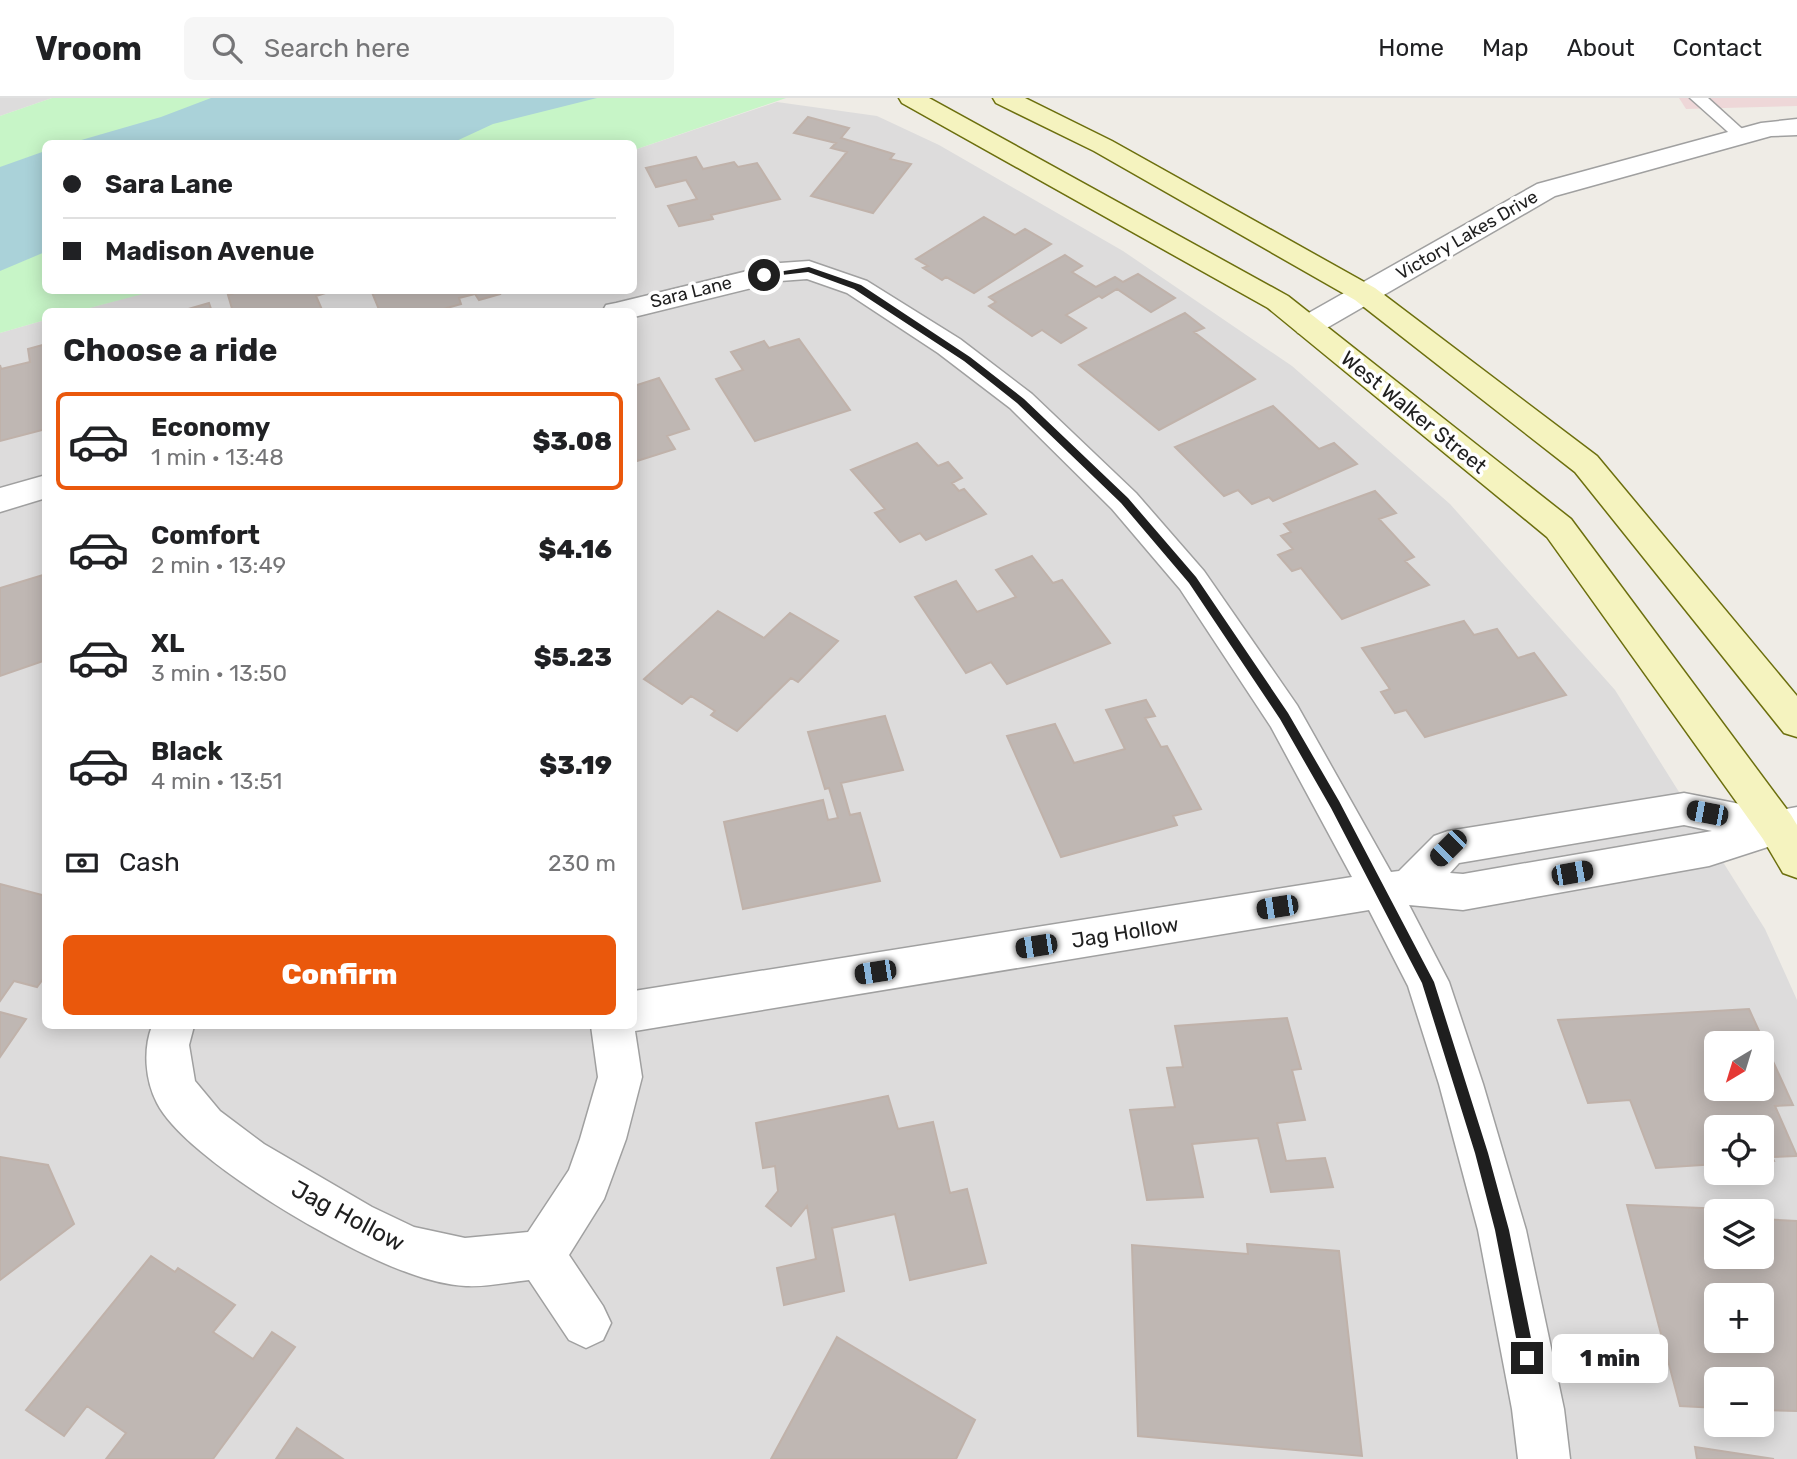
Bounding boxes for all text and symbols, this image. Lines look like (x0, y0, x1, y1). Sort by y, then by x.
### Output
search box (184, 17, 674, 80)
text: Vroom (35, 29, 142, 68)
icon: search (208, 29, 246, 67)
text: Search here (264, 33, 410, 64)
text: Home (1378, 34, 1444, 62)
text: Map (1482, 34, 1529, 62)
text: About (1567, 34, 1635, 62)
text: Contact (1673, 34, 1762, 62)
text: Sara Lane (105, 169, 233, 200)
street label: Victory Lakes Drive (1392, 185, 1542, 285)
text: Madison Avenue (105, 236, 314, 267)
route start (748, 259, 780, 291)
street label: Sara Lane (648, 271, 734, 313)
text: Choose a ride (63, 331, 277, 369)
street label: West Walker Street (1336, 346, 1492, 478)
icon: car (67, 410, 130, 473)
text: Economy (151, 412, 270, 443)
text: $3.08 (532, 426, 612, 457)
text: 1 min · 13:48 (151, 443, 284, 471)
icon: car (67, 518, 130, 581)
text: Comfort (151, 520, 260, 551)
text: $4.16 (539, 534, 612, 565)
text: 2 min · 13:49 (151, 551, 286, 579)
icon: car (67, 626, 130, 689)
text: XL (151, 628, 184, 659)
text: $5.23 (534, 642, 612, 673)
text: 3 min · 13:50 (151, 659, 287, 687)
icon: car (67, 734, 130, 797)
text: Black (151, 736, 223, 767)
text: $3.19 (539, 750, 612, 781)
text: 4 min · 13:51 (151, 767, 282, 795)
car (1685, 799, 1730, 827)
car (1426, 826, 1471, 870)
icon: cash (63, 844, 101, 882)
text: Cash (119, 847, 180, 878)
text: 230 m (548, 849, 616, 877)
car (1550, 859, 1595, 887)
car (1255, 893, 1300, 921)
street label: Jag Hollow (1070, 911, 1181, 953)
car (1014, 932, 1059, 960)
button: Confirm (63, 935, 616, 1015)
car (853, 958, 898, 986)
north arrow (1704, 1031, 1774, 1101)
map controls (1704, 1031, 1774, 1437)
button: locate (1704, 1115, 1774, 1185)
street label: Jag Hollow (287, 1175, 409, 1257)
button: layers (1704, 1199, 1774, 1269)
button: + (1704, 1283, 1774, 1353)
callout: 1 min (1552, 1334, 1667, 1382)
route end (1511, 1342, 1543, 1374)
text: 1 min (1580, 1344, 1640, 1372)
button: − (1704, 1367, 1774, 1437)

